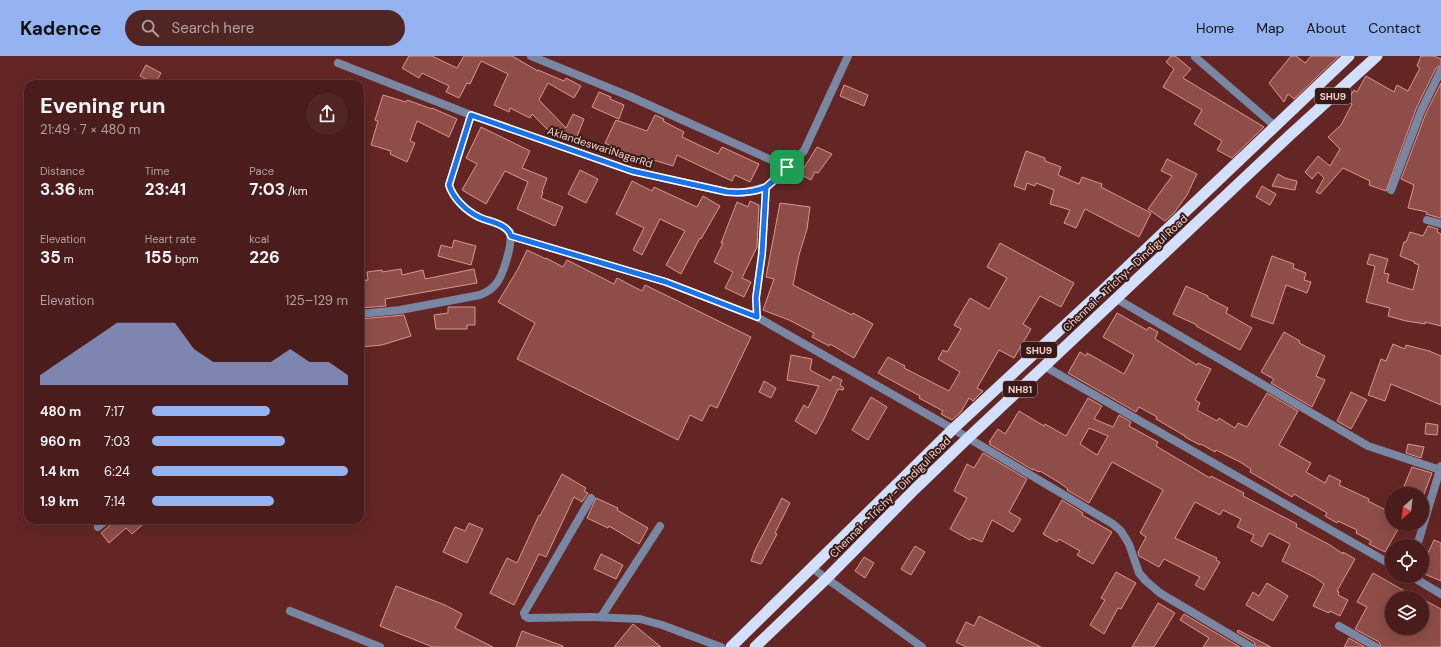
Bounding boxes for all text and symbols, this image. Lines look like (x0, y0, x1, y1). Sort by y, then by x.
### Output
search box (125, 10, 405, 46)
text: Kadence (20, 16, 101, 41)
icon: search (139, 17, 161, 39)
text: Search here (171, 18, 254, 38)
text: Home (1196, 19, 1234, 37)
text: Map (1256, 19, 1284, 37)
text: About (1306, 19, 1346, 37)
text: Contact (1368, 19, 1421, 37)
road number: SHU9 (1315, 88, 1351, 104)
text: Evening run (40, 91, 166, 120)
button: share (306, 93, 348, 135)
text: 21:49 · 7 × 480 m (40, 121, 140, 138)
street label: AklandeswariNagarRd (546, 123, 654, 171)
pin (770, 150, 804, 184)
icon: arrive (776, 156, 798, 178)
text: Distance (40, 164, 85, 178)
text: Time (145, 164, 170, 178)
text: Pace (249, 164, 274, 178)
text: 3.36 (40, 178, 76, 200)
text: 23:41 (145, 178, 186, 200)
text: 7:03 (249, 178, 285, 200)
text: km (76, 184, 94, 198)
text: /km (285, 184, 308, 198)
street label: Chennai - Trichy - Dindigul Road (1060, 211, 1190, 335)
text: Elevation (40, 232, 86, 246)
text: Heart rate (145, 232, 196, 246)
text: kcal (249, 232, 269, 246)
text: 35 (40, 246, 61, 268)
text: 155 (145, 246, 172, 268)
text: 226 (249, 246, 280, 268)
text: m (61, 252, 74, 266)
text: bpm (172, 252, 199, 266)
text: Elevation (40, 292, 94, 309)
text: 125–129 m (285, 292, 348, 309)
road number: SHU9 (1021, 342, 1057, 358)
road number: NH81 (1003, 381, 1037, 397)
text: 480 m (40, 403, 81, 420)
text: 7:17 (104, 403, 125, 420)
text: 960 m (40, 433, 81, 450)
text: 7:03 (104, 433, 130, 450)
street label: Chennai - Trichy - Dindigul Road (826, 433, 954, 561)
text: 1.4 km (40, 463, 79, 480)
text: 6:24 (104, 463, 130, 480)
north arrow (1385, 487, 1429, 531)
map controls (1385, 487, 1429, 635)
text: 1.9 km (40, 493, 79, 510)
text: 7:14 (104, 493, 126, 510)
button: locate (1385, 539, 1429, 583)
button: layers (1385, 591, 1429, 635)

